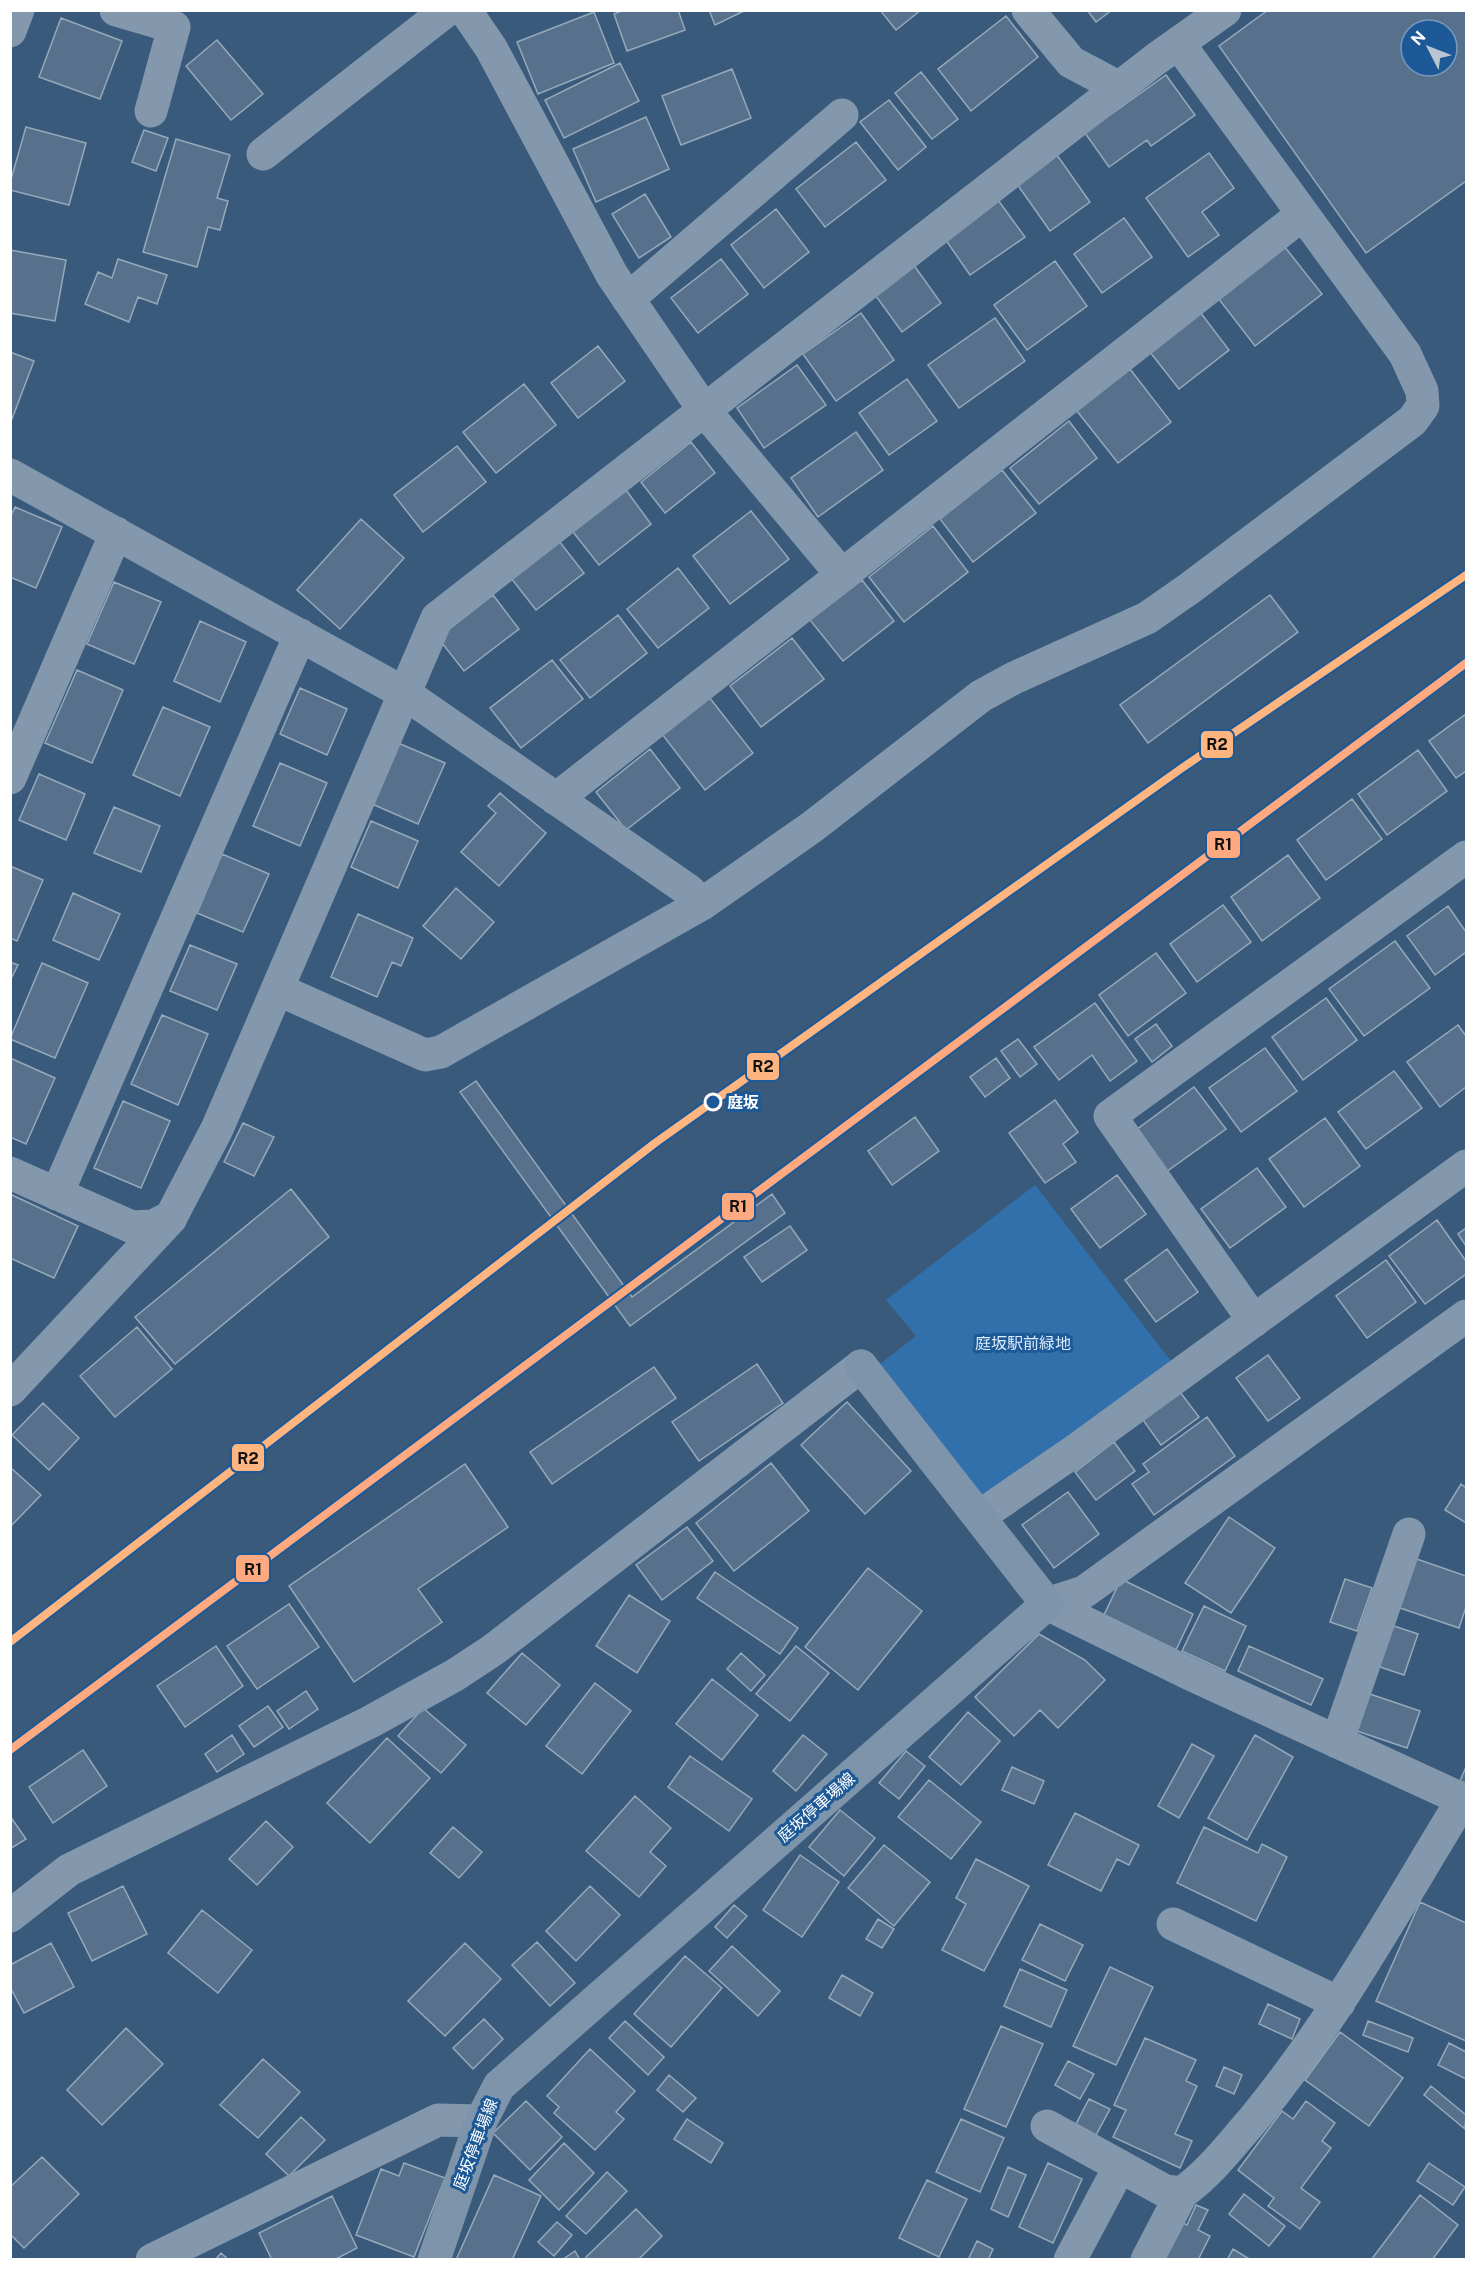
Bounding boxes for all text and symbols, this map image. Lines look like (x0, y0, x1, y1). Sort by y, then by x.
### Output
north arrow (1399, 18, 1459, 78)
text: N (1407, 27, 1429, 49)
line badge: R2 (1200, 730, 1234, 759)
text: R2 (1206, 735, 1228, 754)
line badge: R1 (1206, 830, 1241, 859)
text: R1 (1214, 835, 1232, 854)
line badge: R2 (746, 1052, 780, 1081)
text: R2 (752, 1057, 774, 1076)
marker: 庭坂 (704, 1093, 722, 1111)
place label: 庭坂 (727, 1093, 759, 1112)
line badge: R1 (721, 1192, 755, 1221)
text: R1 (729, 1197, 747, 1216)
park label: 庭坂駅前緑地 (975, 1334, 1071, 1353)
line badge: R2 (231, 1443, 265, 1472)
text: R2 (237, 1449, 259, 1468)
line badge: R1 (235, 1554, 270, 1583)
text: R1 (244, 1560, 262, 1579)
street label: 庭坂停車場線 (774, 1769, 859, 1846)
street label: 庭坂停車場線 (449, 2096, 502, 2192)

